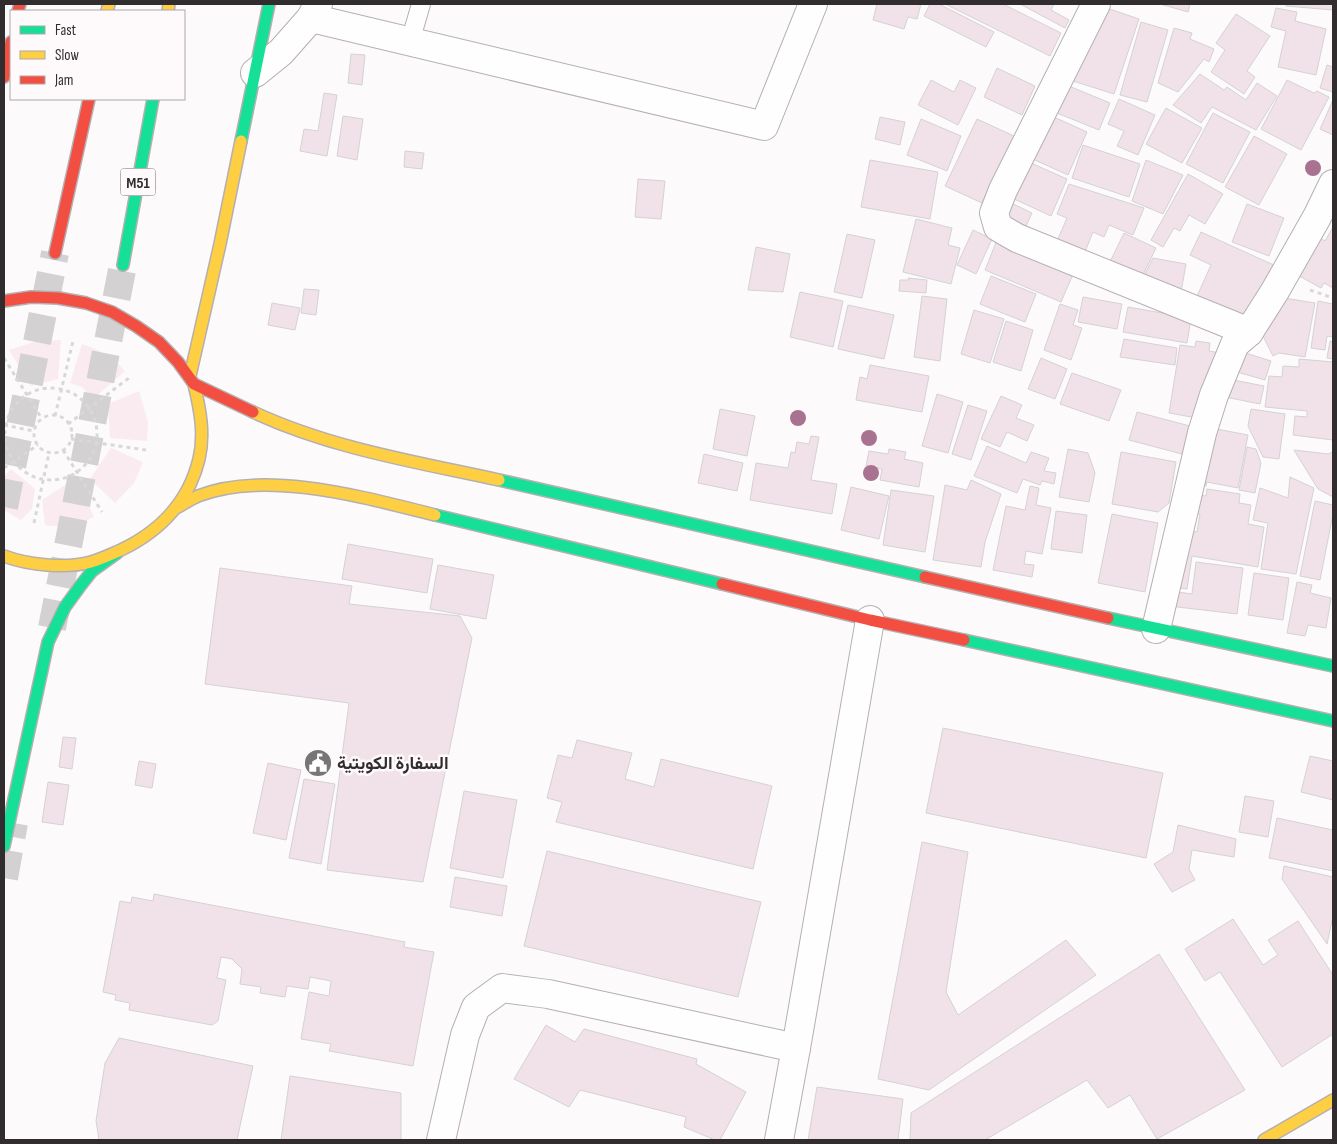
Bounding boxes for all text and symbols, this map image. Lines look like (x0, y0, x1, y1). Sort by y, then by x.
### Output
legend (10, 10, 185, 100)
text: Fast (55, 21, 77, 40)
text: Slow (55, 46, 79, 65)
text: Jam (54, 71, 73, 90)
road number: M51 (120, 168, 156, 196)
public building icon: السفارة الكويتية (303, 748, 333, 778)
place label: السفارة الكويتية (337, 753, 449, 774)

